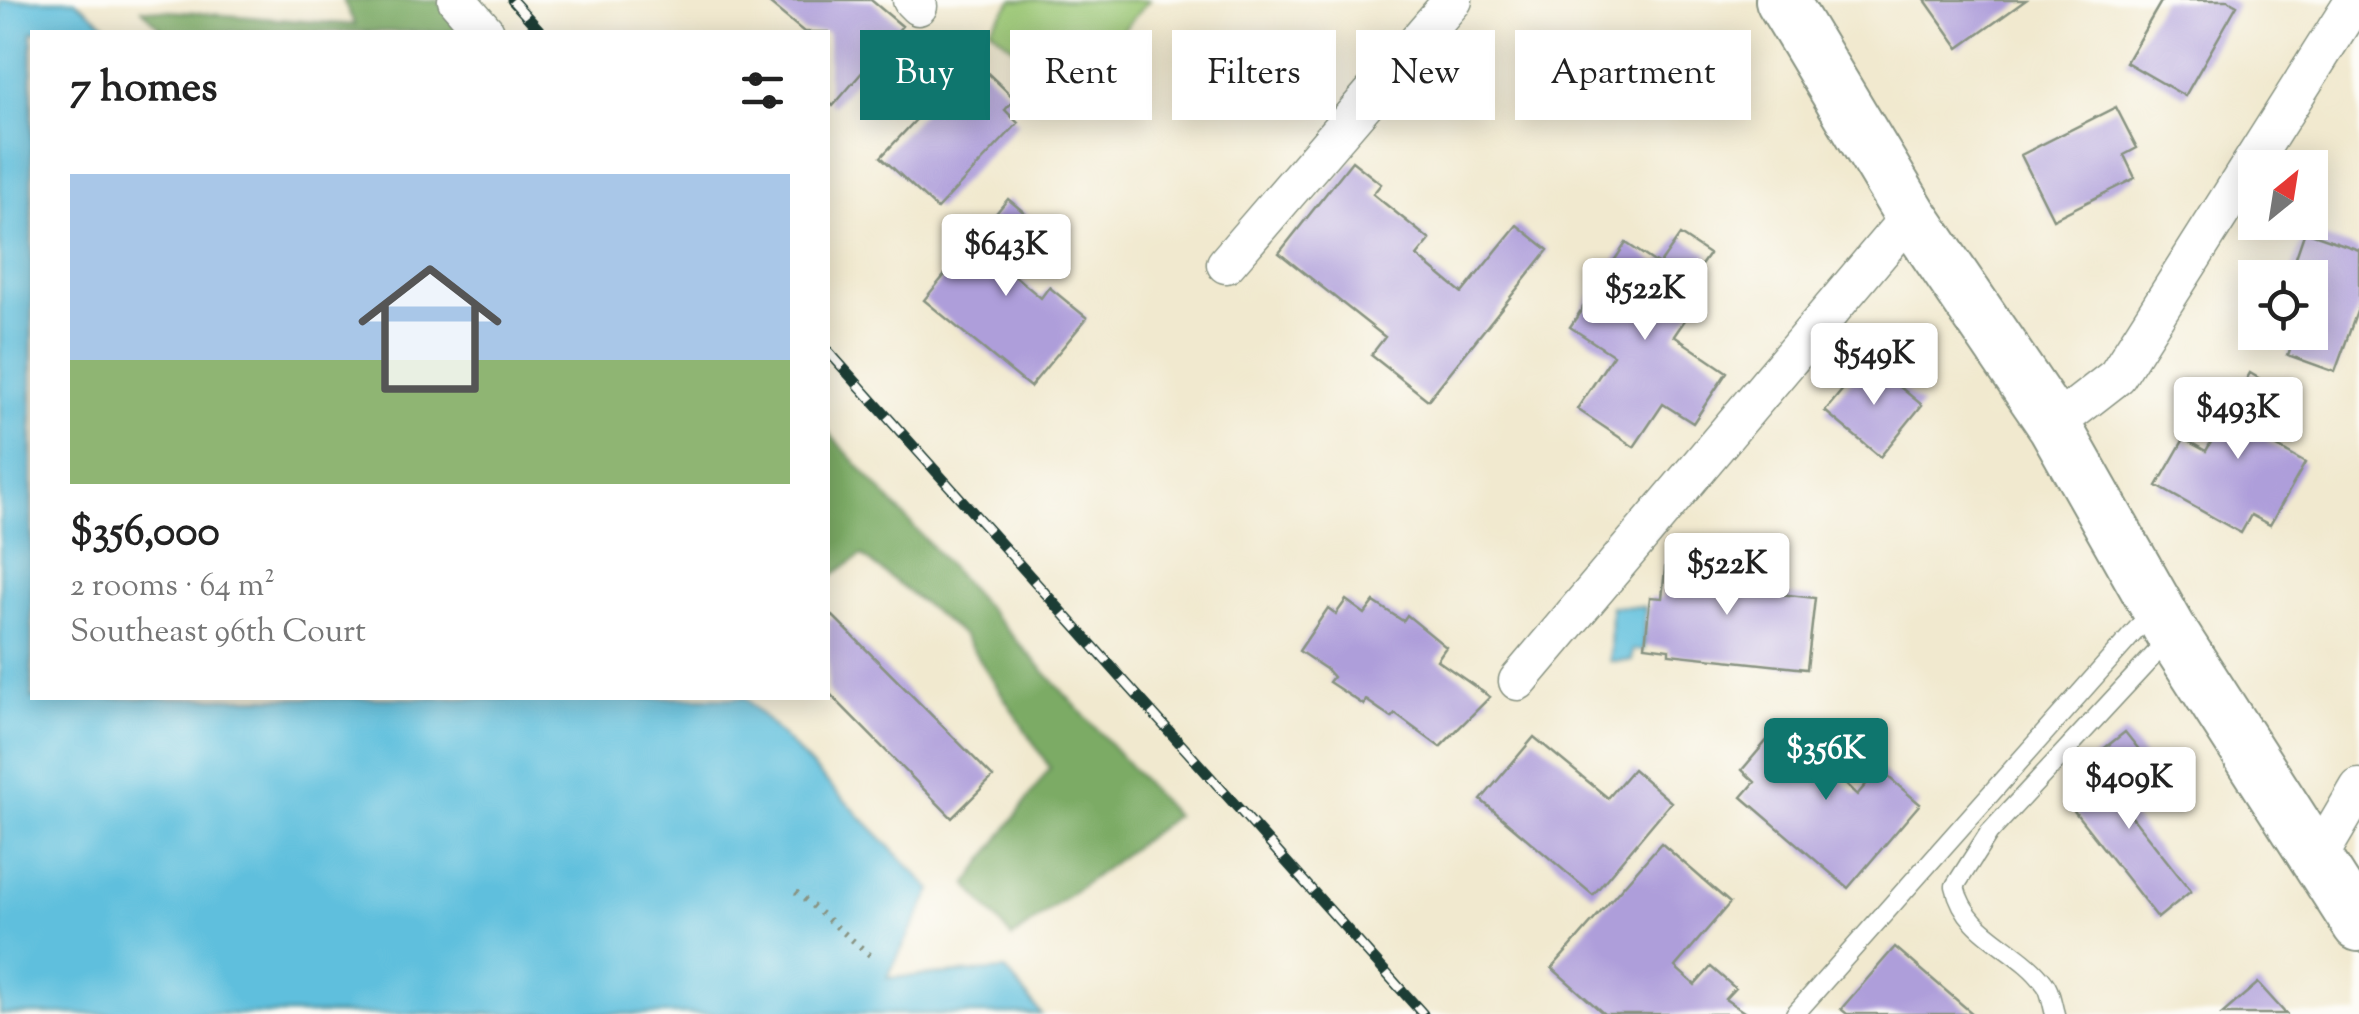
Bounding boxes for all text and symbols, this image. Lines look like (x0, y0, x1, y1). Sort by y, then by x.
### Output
chip: Buy (860, 30, 990, 120)
chip: Rent (1010, 30, 1152, 120)
chip: Filters (1172, 30, 1336, 120)
chip: New (1356, 30, 1495, 120)
chip: Apartment (1515, 30, 1751, 120)
text: 7 homes (70, 60, 218, 120)
icon: filters (735, 63, 790, 118)
north arrow (2238, 150, 2328, 240)
map controls (2238, 150, 2328, 350)
pin: $643K (936, 214, 1076, 299)
text: $643K (964, 223, 1048, 269)
icon: home (340, 239, 520, 419)
pin: $522K (1575, 258, 1715, 343)
button: locate (2238, 260, 2328, 350)
text: $522K (1604, 267, 1686, 313)
pin: $549K (1804, 323, 1944, 408)
text: $549K (1833, 332, 1915, 378)
pin: $493K (2168, 377, 2308, 462)
text: $493K (2196, 386, 2280, 432)
text: $356,000 (70, 504, 220, 564)
pin: $522K (1657, 533, 1797, 618)
text: $522K (1686, 542, 1768, 588)
text: 2 rooms · 64 m² (70, 564, 275, 610)
text: Southeast 96th Court (70, 610, 366, 656)
pin: $356K (1756, 718, 1896, 803)
text: $356K (1786, 727, 1866, 773)
pin: $409K (2059, 747, 2199, 832)
text: $409K (2085, 756, 2173, 802)

